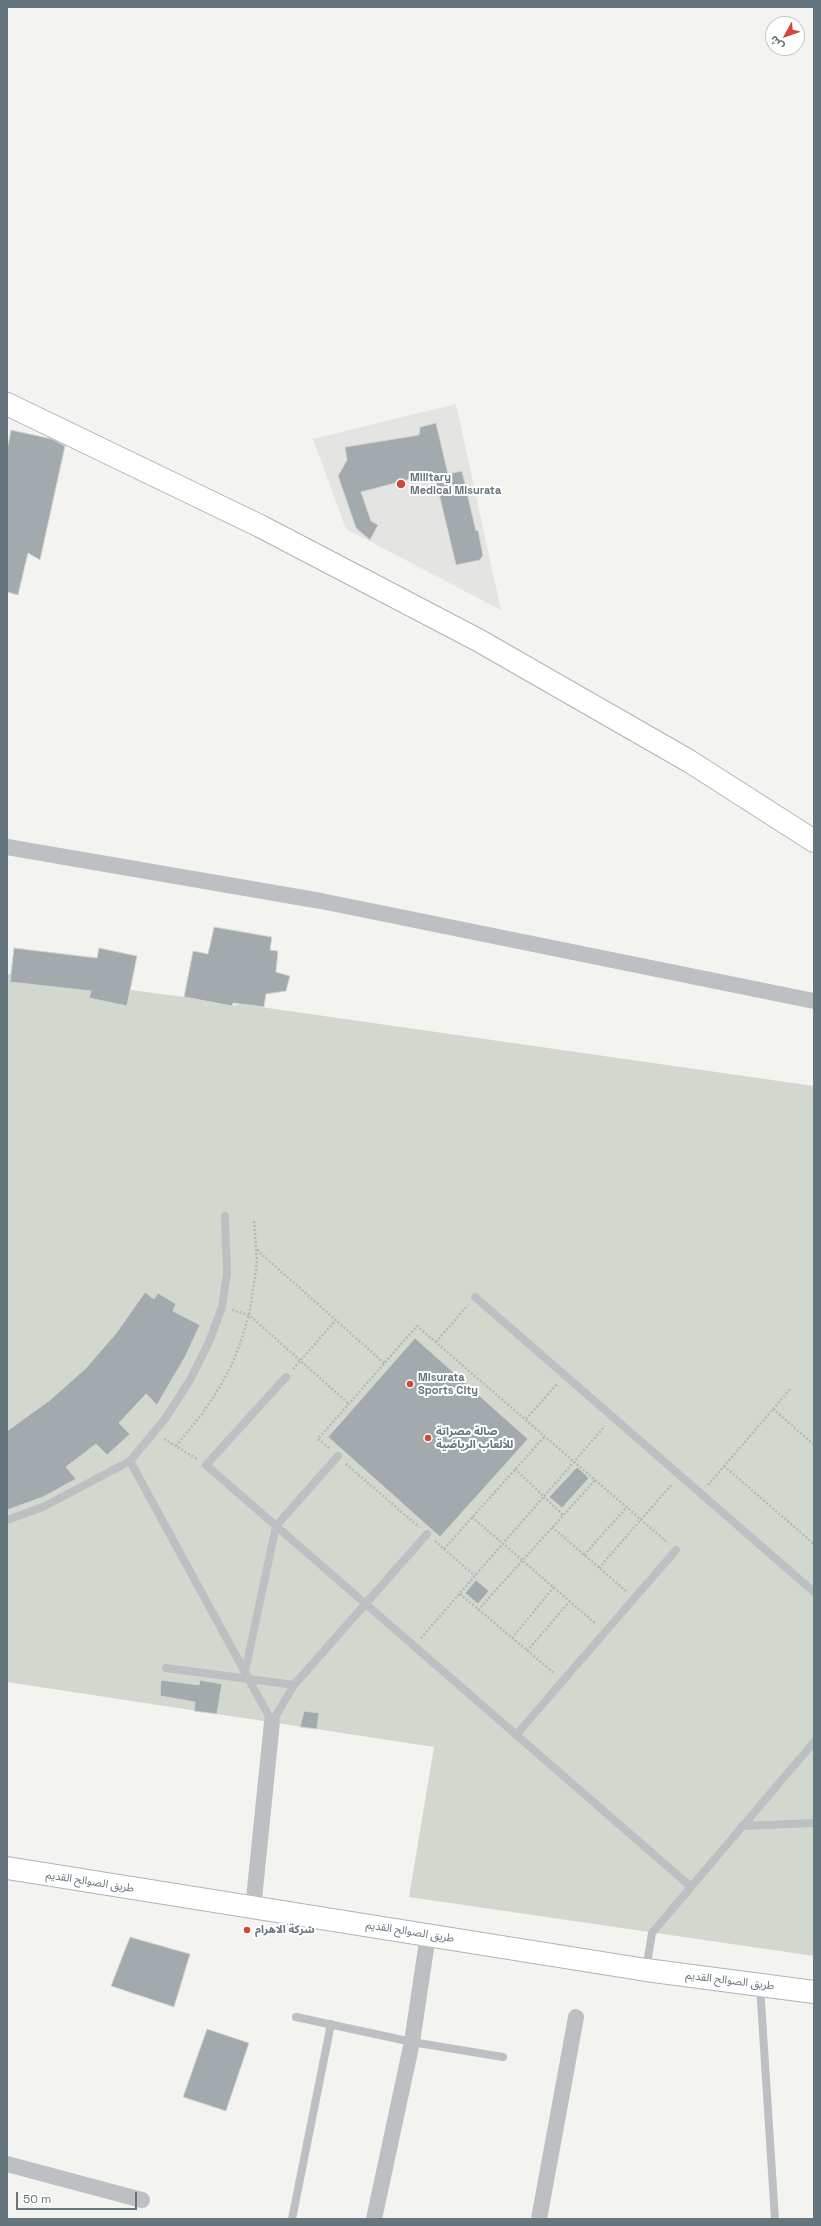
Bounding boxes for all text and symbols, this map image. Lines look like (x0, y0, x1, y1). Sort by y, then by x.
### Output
north arrow (765, 16, 805, 56)
text: ش (766, 33, 787, 53)
place label: Military Medical Misurata (410, 471, 501, 497)
marker: Military Medical Misurata (395, 478, 407, 490)
place label: Misurata Sports City (418, 1371, 478, 1397)
marker: Misurata Sports City (405, 1379, 415, 1389)
place label: صالة مصراتة للألعاب الرياضية (436, 1425, 513, 1451)
marker: صالة مصراتة للألعاب الرياضية (423, 1433, 433, 1443)
street label: طريق الصوالح القديم (45, 1868, 135, 1896)
street label: طريق الصوالح القديم (365, 1918, 455, 1946)
place label: شركة الاهرام (255, 1923, 315, 1937)
marker: شركة الاهرام (242, 1925, 252, 1935)
street label: طريق الصوالح القديم (685, 1969, 775, 1993)
scale bar (18, 2184, 139, 2210)
text: 50 m (23, 2191, 51, 2207)

